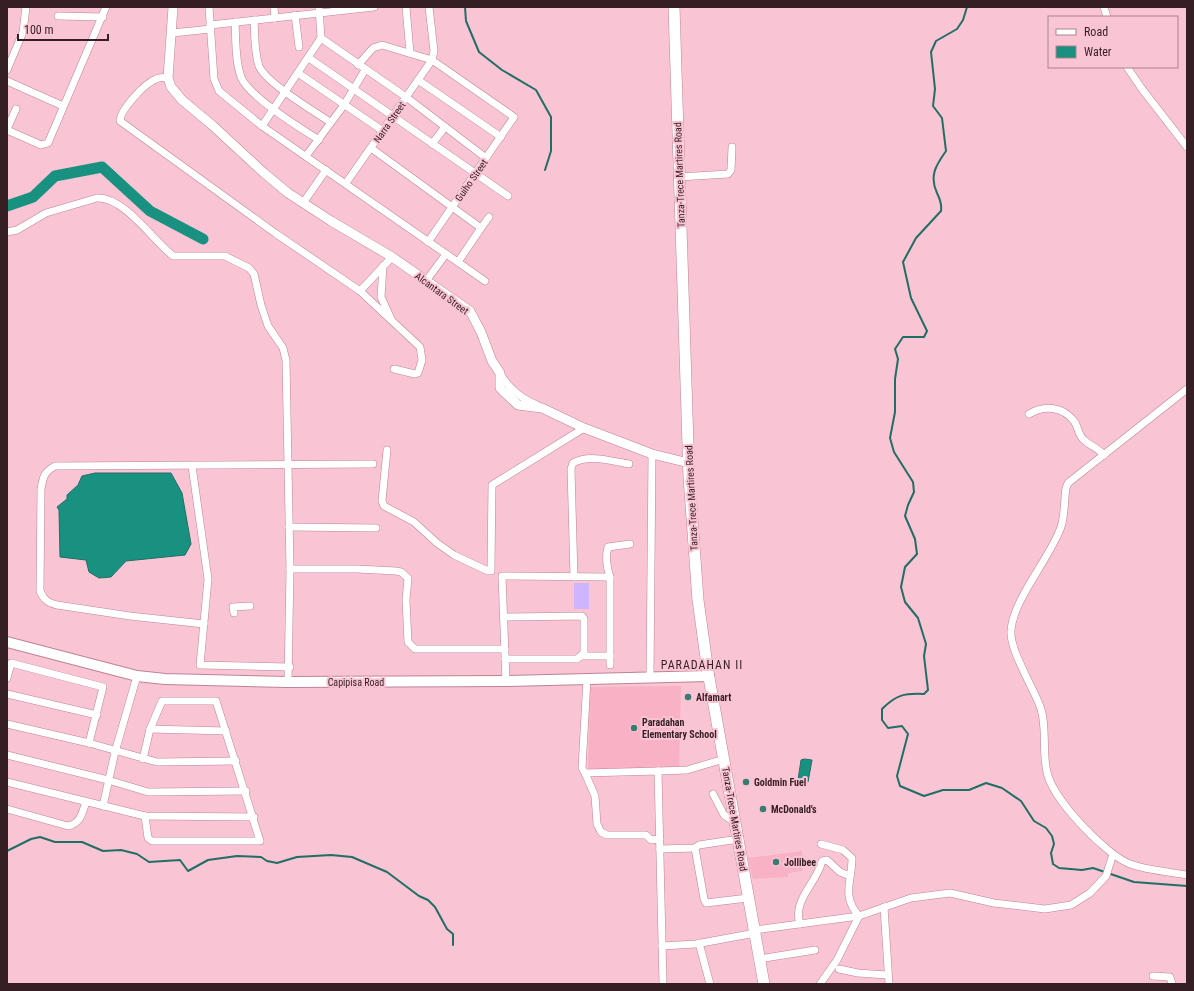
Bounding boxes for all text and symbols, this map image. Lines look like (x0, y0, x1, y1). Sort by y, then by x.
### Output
scale bar (18, 16, 108, 42)
legend (1048, 16, 1178, 68)
text: 100 m (24, 23, 54, 37)
text: Road (1084, 25, 1108, 39)
text: Water (1084, 45, 1112, 59)
street label: Narra Street (371, 100, 408, 145)
street label: Tanza-Trece Martires Road (672, 122, 687, 228)
street label: Guiho Street (453, 157, 490, 203)
street label: Alcantara Street (413, 270, 471, 317)
street label: Tanza-Trece Martires Road (683, 445, 700, 551)
district label: PARADAHAN II (661, 658, 743, 672)
street label: Capipisa Road (328, 677, 384, 688)
marker: Alfamart (683, 692, 693, 702)
place label: Alfamart (696, 692, 731, 703)
place label: Paradahan Elementary School (642, 717, 717, 740)
marker: Paradahan Elementary School (629, 723, 639, 733)
street label: Tanza-Trece Martires Road (720, 766, 749, 872)
marker: Goldmin Fuel (741, 777, 751, 787)
place label: Goldmin Fuel (754, 777, 806, 788)
marker: McDonald's (758, 804, 768, 814)
place label: McDonald's (771, 804, 817, 815)
marker: Jollibee (771, 857, 781, 867)
place label: Jollibee (784, 857, 816, 868)

